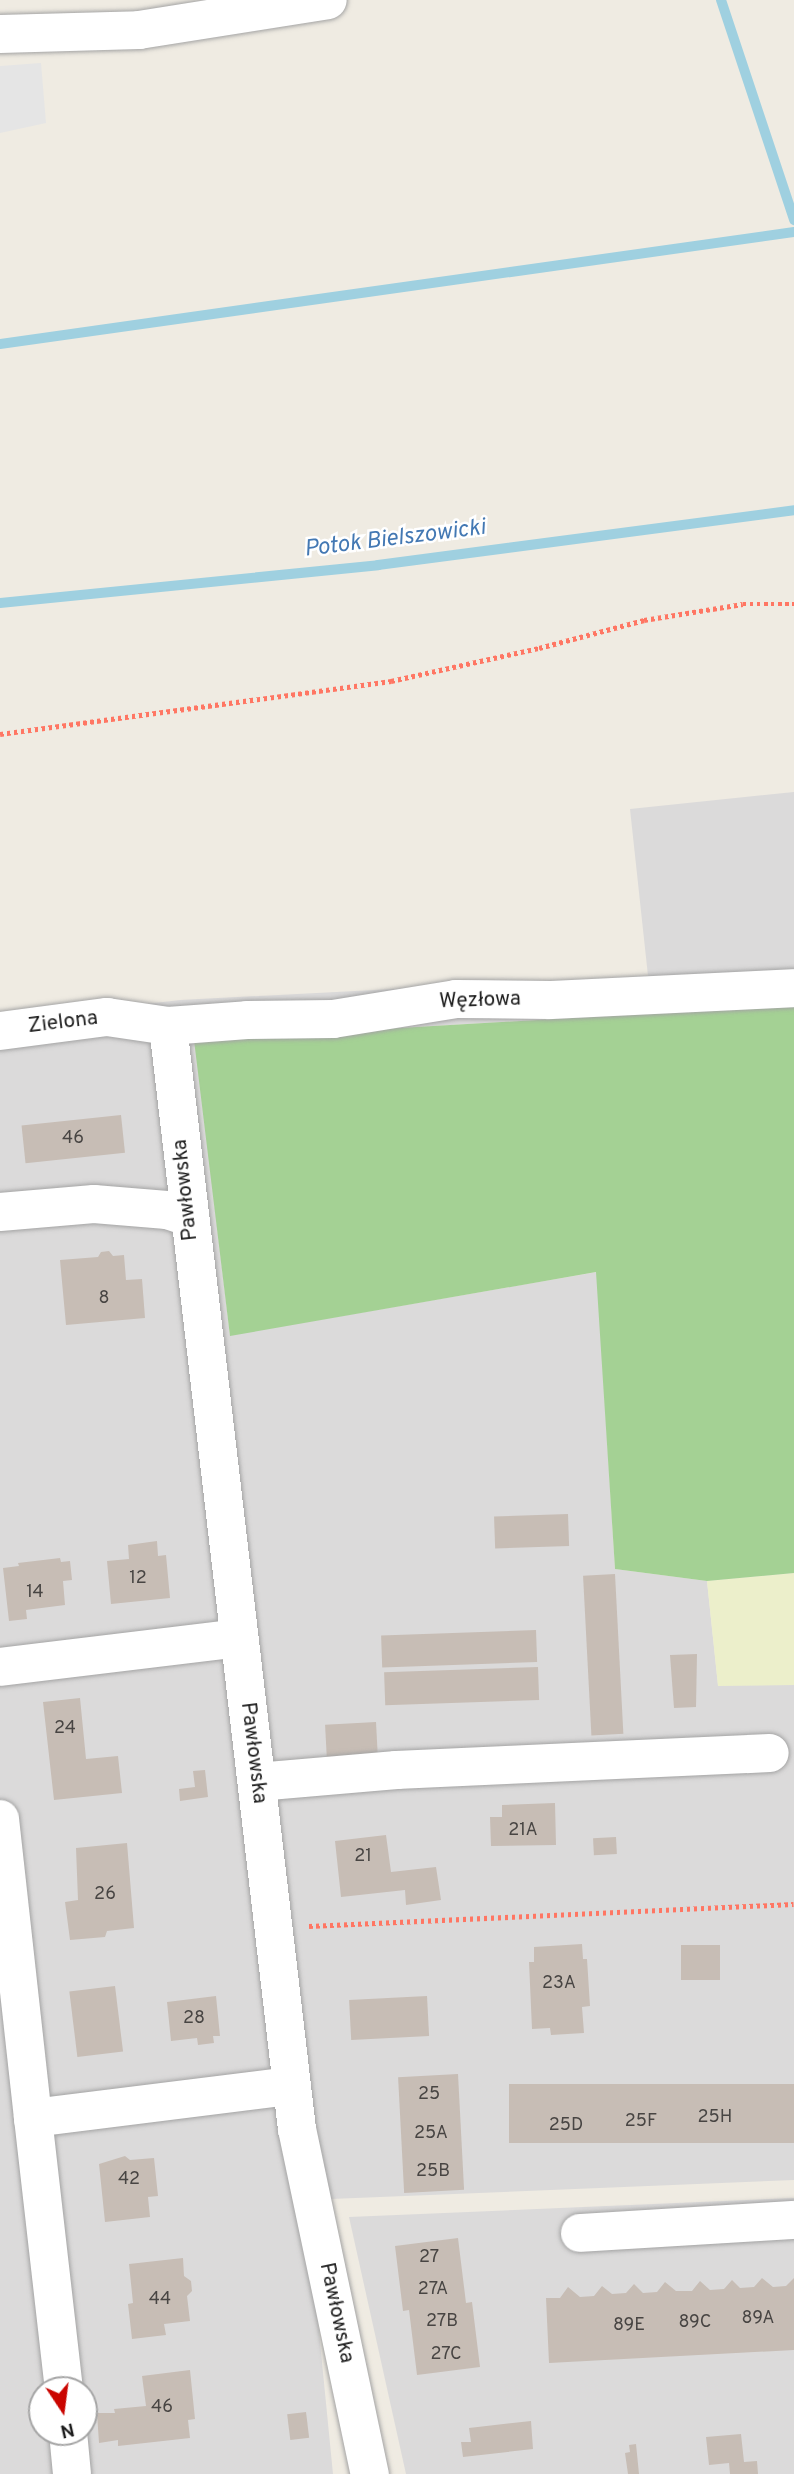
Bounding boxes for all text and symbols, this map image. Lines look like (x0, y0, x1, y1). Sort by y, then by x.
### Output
water label: Potok Bielszowicki (303, 515, 487, 565)
street label: Węzłowa (439, 987, 521, 1015)
street label: Zielona (27, 1006, 99, 1040)
house number: 46 (62, 1128, 84, 1150)
street label: Pawłowska (168, 1138, 204, 1242)
house number: 8 (99, 1288, 109, 1310)
house number: 12 (129, 1568, 147, 1590)
house number: 14 (26, 1582, 44, 1604)
street label: Pawłowska (234, 1701, 272, 1805)
house number: 24 (54, 1718, 76, 1740)
house number: 21A (508, 1820, 538, 1842)
house number: 21 (354, 1846, 372, 1868)
house number: 26 (94, 1884, 116, 1906)
house number: 23A (542, 1973, 576, 1995)
house number: 28 (183, 2008, 205, 2030)
house number: 25 (418, 2084, 440, 2106)
house number: 25H (698, 2107, 732, 2129)
house number: 25F (625, 2111, 657, 2133)
house number: 25D (549, 2115, 583, 2137)
house number: 25A (414, 2123, 448, 2145)
house number: 25B (416, 2161, 450, 2183)
house number: 42 (118, 2169, 140, 2191)
house number: 27 (419, 2247, 439, 2269)
street label: Pawłowska (313, 2260, 359, 2366)
house number: 27A (418, 2279, 448, 2301)
house number: 44 (149, 2289, 171, 2311)
house number: 89A (742, 2308, 774, 2330)
house number: 27B (426, 2311, 458, 2333)
house number: 89C (678, 2312, 712, 2334)
house number: 89E (613, 2315, 645, 2337)
house number: 27C (430, 2344, 462, 2366)
north arrow (28, 2376, 98, 2446)
house number: 46 (151, 2397, 173, 2419)
text: N (58, 2416, 77, 2443)

